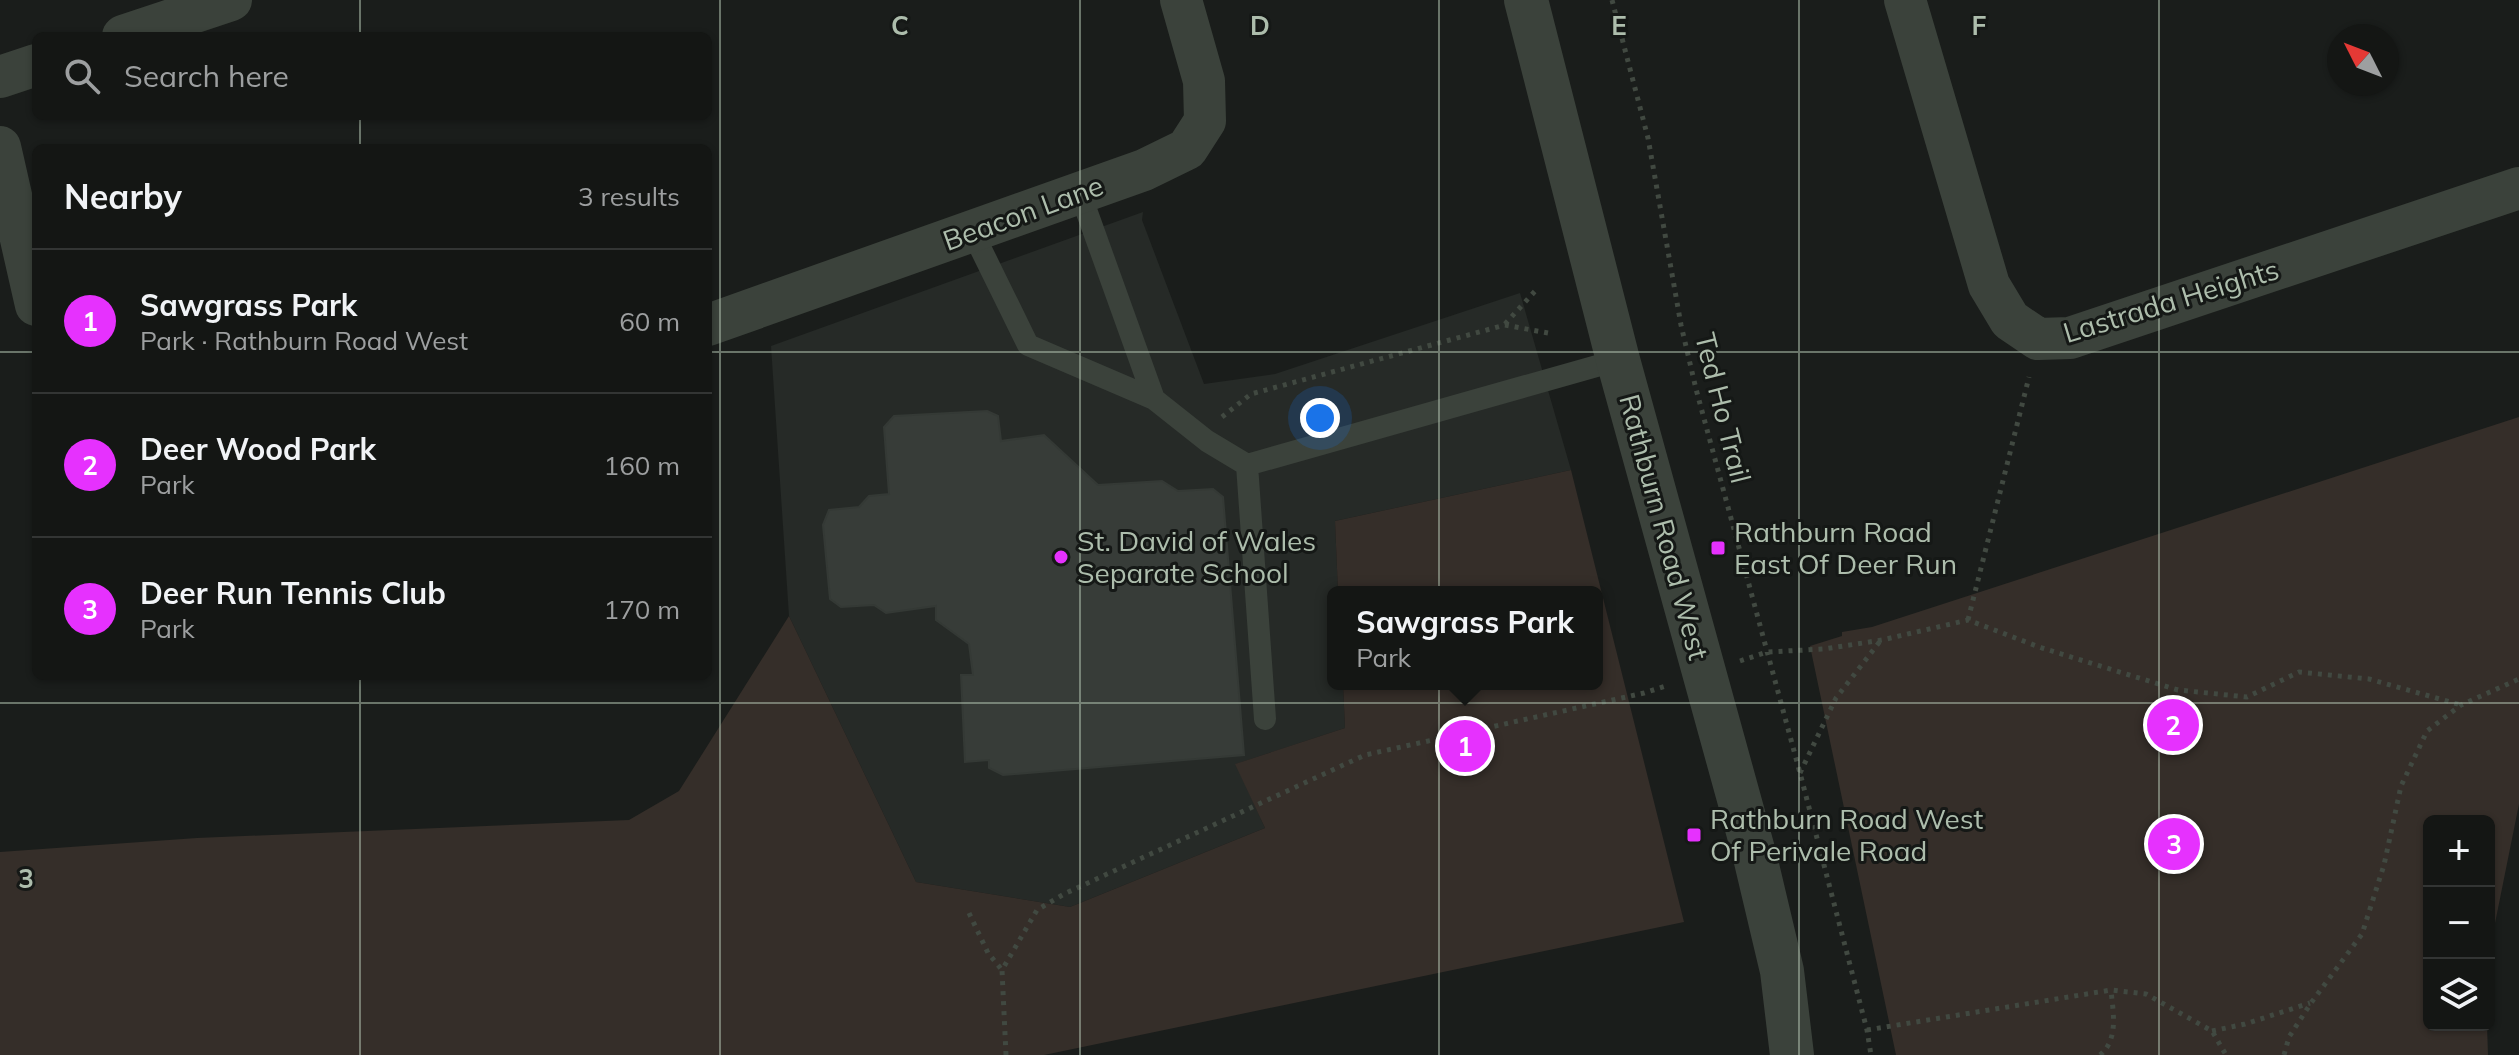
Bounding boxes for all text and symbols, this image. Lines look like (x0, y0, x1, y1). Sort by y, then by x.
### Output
text: C (891, 9, 909, 42)
text: D (1250, 9, 1270, 42)
text: E (1611, 9, 1627, 42)
text: F (1972, 9, 1987, 42)
north arrow (2327, 24, 2399, 96)
search box (32, 32, 712, 120)
icon: search (60, 54, 104, 98)
text: Search here (124, 57, 289, 95)
street label: Beacon Lane (938, 167, 1108, 258)
text: Nearby (64, 175, 182, 218)
text: 3 results (578, 180, 680, 213)
street label: Lastrada Heights (2059, 251, 2283, 350)
text: Sawgrass Park (140, 286, 357, 324)
text: 1 (82, 305, 98, 338)
text: 60 m (619, 305, 680, 338)
text: Park · Rathburn Road West (140, 324, 468, 357)
street label: Ted Ho Trail (1688, 329, 1759, 487)
street label: Rathburn Road West (1612, 390, 1717, 664)
your location (1300, 398, 1340, 438)
text: Deer Wood Park (140, 430, 376, 468)
text: 2 (82, 449, 98, 482)
text: 160 m (604, 449, 680, 482)
text: Park (140, 468, 195, 501)
place label: Rathburn Road East Of Deer Run (1734, 514, 1957, 581)
place label: St. David of Wales Separate School (1077, 523, 1316, 590)
marker: Rathburn Road East Of Deer Run (1709, 539, 1727, 557)
marker: St. David of Wales Separate School (1052, 548, 1070, 566)
text: Deer Run Tennis Club (140, 574, 446, 612)
popup (1327, 586, 1603, 690)
text: 3 (82, 593, 98, 626)
text: 170 m (604, 593, 680, 626)
text: Sawgrass Park (1356, 603, 1574, 641)
text: Park (140, 612, 195, 645)
text: Park (1356, 641, 1411, 674)
pin: 2 (2147, 695, 2199, 755)
pin: 1 (1439, 716, 1491, 776)
place label: Rathburn Road West Of Perivale Road (1710, 801, 1984, 868)
pin: 3 (2148, 814, 2200, 874)
map controls (2423, 815, 2495, 1031)
button: + (2423, 815, 2495, 887)
marker: Rathburn Road West Of Perivale Road (1685, 826, 1703, 844)
text: 3 (18, 862, 34, 895)
button: − (2423, 887, 2495, 959)
button: layers (2423, 959, 2495, 1031)

